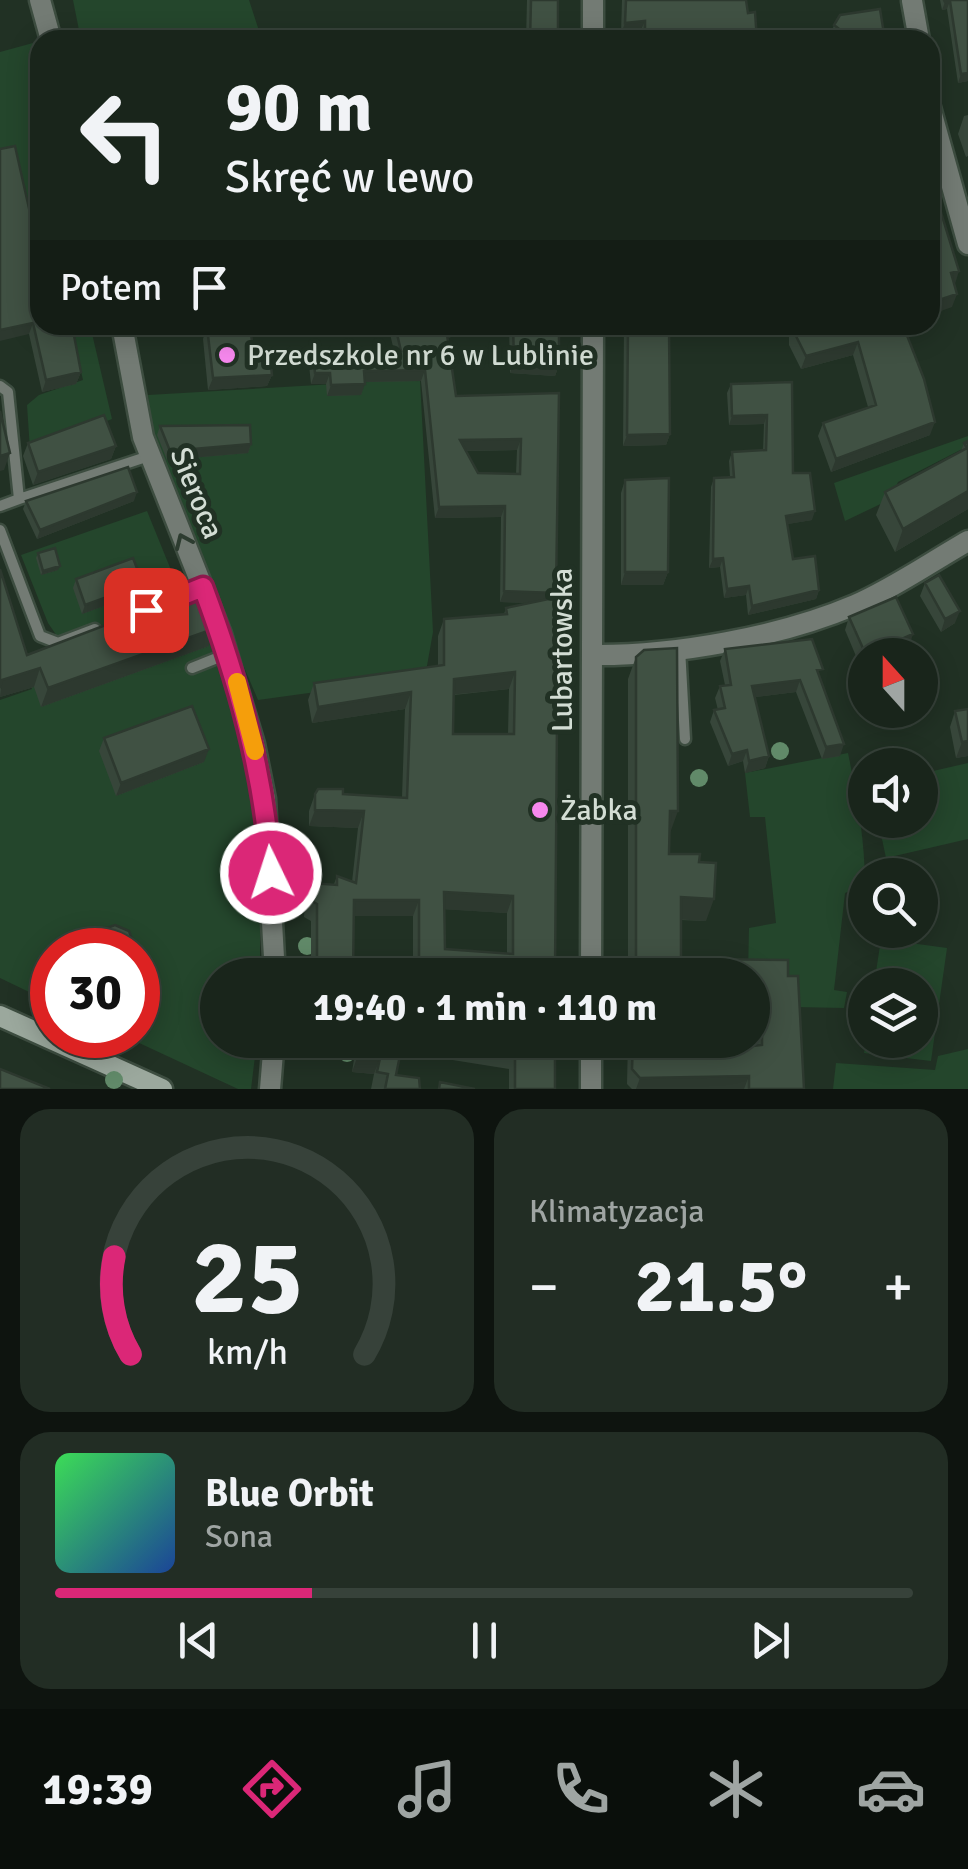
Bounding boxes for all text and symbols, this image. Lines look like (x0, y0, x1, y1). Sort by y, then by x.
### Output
text: 90 m (225, 64, 373, 150)
icon: left (60, 70, 190, 200)
text: Skręć w lewo (225, 150, 474, 205)
icon: arrive (182, 260, 237, 315)
text: Potem (60, 264, 162, 311)
place label: Przedszkole nr 6 w Lublinie (247, 337, 594, 374)
marker: Przedszkole nr 6 w Lublinie (216, 344, 238, 366)
street label: Sieroca (162, 442, 232, 544)
one-way arrow (175, 533, 195, 551)
pin (104, 568, 189, 653)
street label: Lubartowska (544, 568, 581, 732)
icon: arrive (119, 583, 174, 638)
north arrow (848, 638, 938, 728)
map controls (848, 638, 938, 1058)
button: sound (848, 748, 938, 838)
place label: Żabka (560, 792, 638, 829)
marker: Żabka (529, 799, 551, 821)
position arrow (219, 821, 323, 925)
button: search (848, 858, 938, 948)
speed limit sign: 30 (30, 928, 160, 1058)
button: layers (848, 968, 938, 1058)
text: 19:40 · 1 min · 110 m (313, 984, 657, 1031)
text: Klimatyzacja (529, 1192, 705, 1231)
text: 25 (191, 1214, 303, 1342)
text: 21.5° (635, 1240, 808, 1333)
text: − (529, 1253, 559, 1321)
text: + (883, 1253, 913, 1321)
text: km/h (207, 1330, 287, 1374)
text: Blue Orbit (205, 1470, 374, 1517)
text: Sona (205, 1517, 273, 1556)
icon: previous (171, 1613, 226, 1668)
icon: pause (457, 1613, 512, 1668)
icon: next (743, 1613, 798, 1668)
icon: directions (237, 1754, 307, 1824)
icon: music (392, 1754, 462, 1824)
icon: phone (546, 1754, 616, 1824)
icon: climate (701, 1754, 771, 1824)
icon: car (856, 1754, 926, 1824)
text: 19:39 (42, 1762, 153, 1817)

